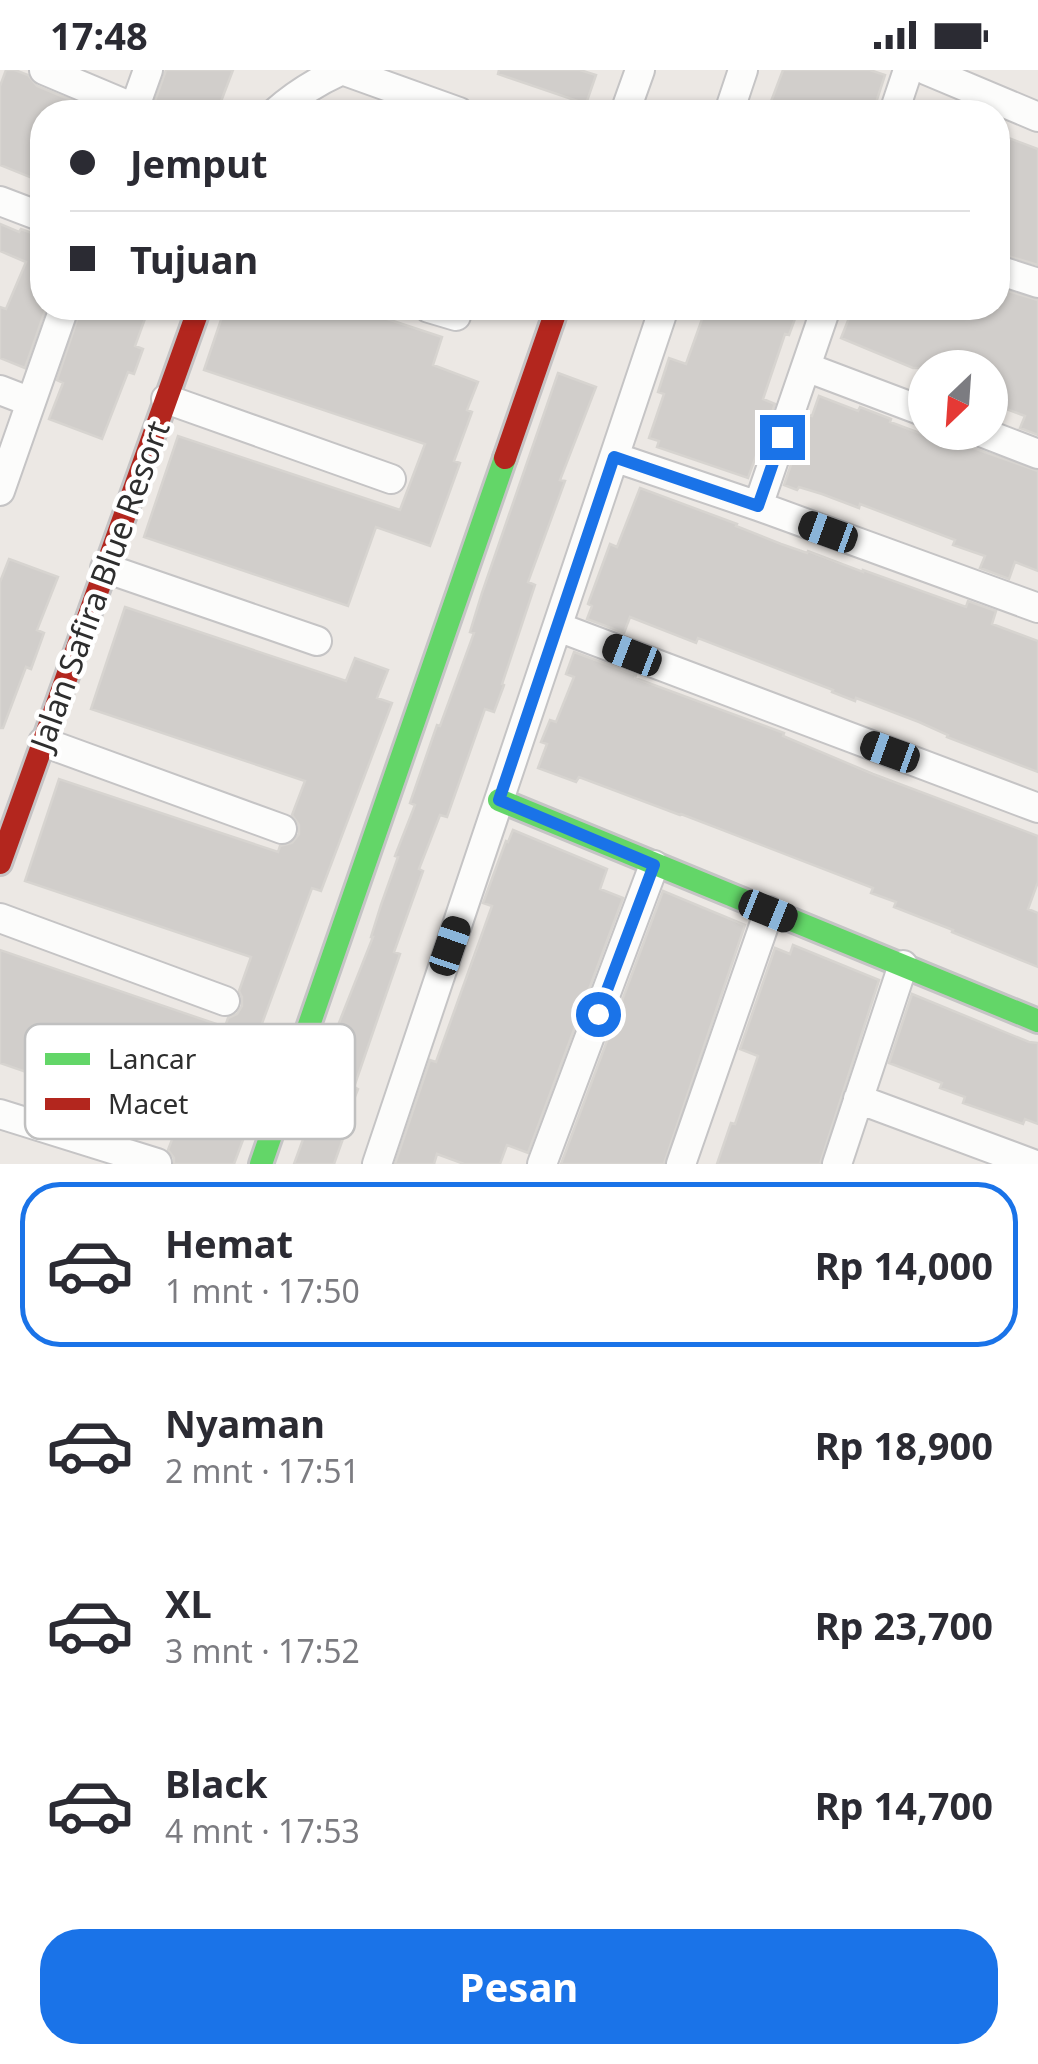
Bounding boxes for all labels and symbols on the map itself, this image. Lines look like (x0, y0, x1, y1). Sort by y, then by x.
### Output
north arrow (908, 350, 1008, 450)
street label: Jalan Safira Blue Resort (18, 414, 179, 758)
route end (760, 415, 805, 460)
car (795, 508, 861, 556)
car (599, 630, 665, 680)
car (857, 728, 923, 776)
car (735, 886, 801, 936)
car (426, 913, 474, 979)
route start (576, 992, 621, 1037)
legend (25, 1024, 355, 1139)
text: Lancar (108, 1039, 197, 1077)
text: Macet (108, 1084, 188, 1122)

